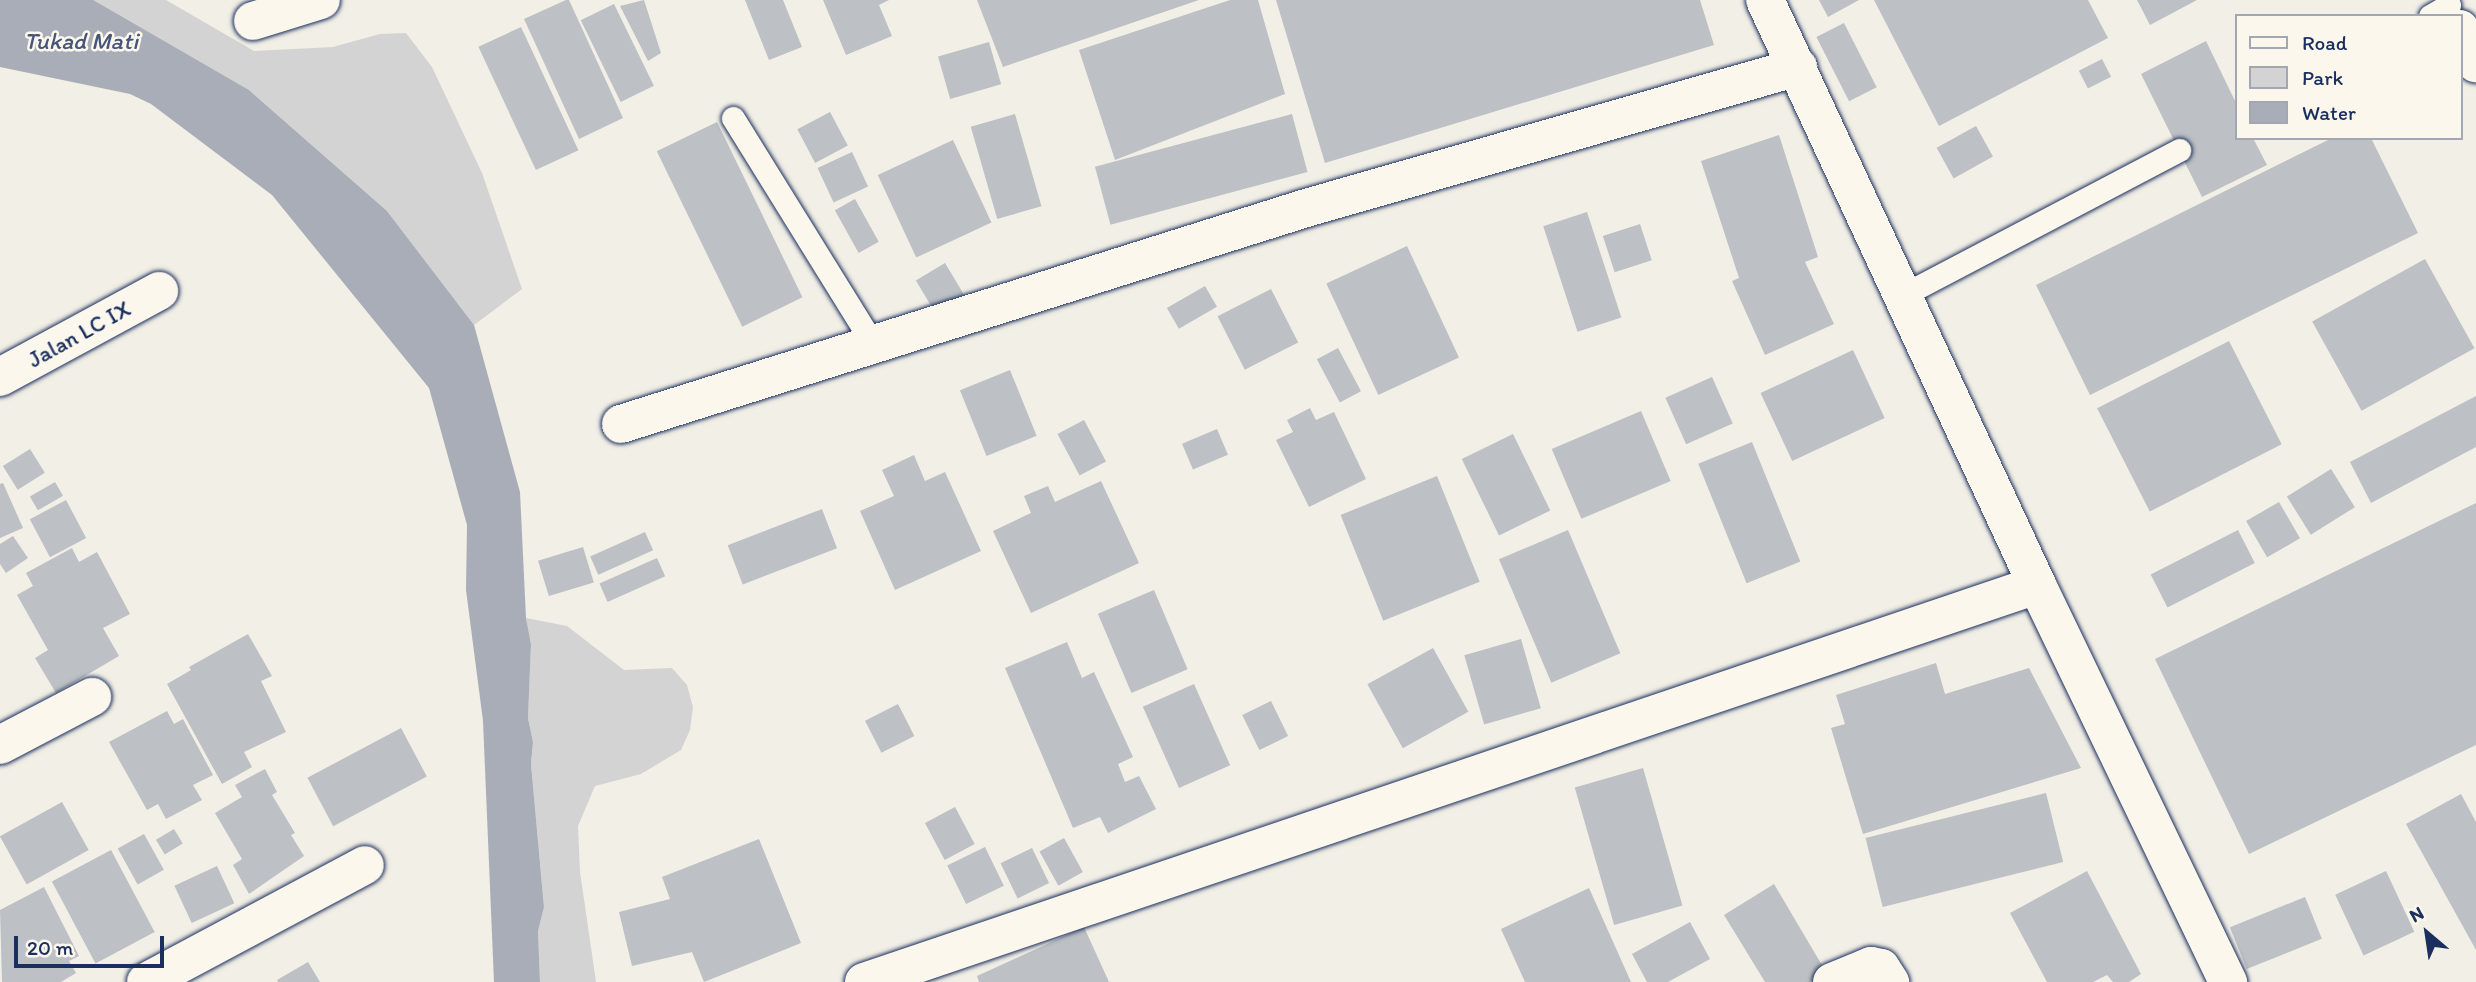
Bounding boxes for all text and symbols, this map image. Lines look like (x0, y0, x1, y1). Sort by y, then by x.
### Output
legend (2234, 14, 2462, 140)
water label: Tukad Mati (24, 27, 138, 55)
text: Road (2302, 30, 2347, 55)
text: Park (2302, 65, 2343, 90)
text: Water (2302, 100, 2356, 125)
street label: Jalan LC IX (23, 295, 135, 373)
north arrow (2392, 898, 2462, 968)
text: N (2405, 901, 2428, 927)
scale bar (18, 922, 168, 966)
text: 20 m (27, 935, 73, 960)

